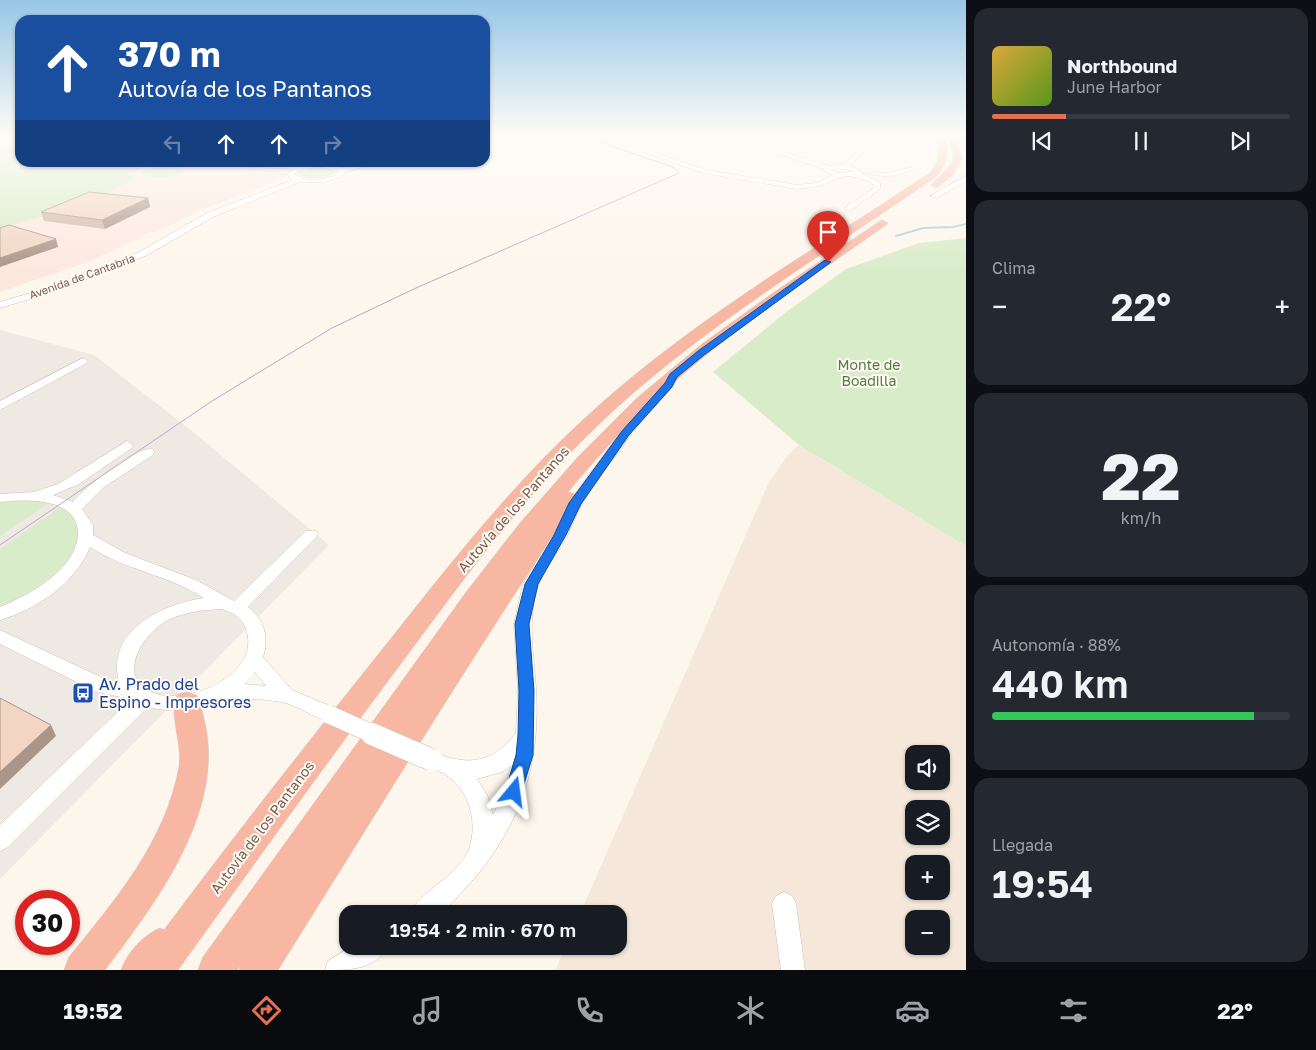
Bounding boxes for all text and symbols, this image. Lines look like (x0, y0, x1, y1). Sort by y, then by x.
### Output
text: 370 m (118, 33, 221, 75)
icon: ahead (35, 35, 100, 100)
text: Northbound (1067, 54, 1177, 77)
text: Autovía de los Pantanos (118, 75, 372, 102)
text: June Harbor (1067, 77, 1162, 97)
icon: previous (1028, 127, 1056, 155)
icon: pause (1127, 127, 1155, 155)
icon: next (1226, 127, 1254, 155)
icon: left (159, 130, 187, 158)
icon: ahead (212, 130, 240, 158)
icon: ahead (265, 130, 293, 158)
icon: right (318, 130, 346, 158)
pin (807, 211, 849, 262)
icon: arrive (814, 218, 842, 246)
street label: Avenida de Cantabria (27, 251, 137, 301)
text: Clima (992, 258, 1036, 278)
text: 22° (1111, 284, 1171, 329)
text: − (992, 290, 1007, 323)
text: + (1275, 290, 1290, 323)
park label: Monte de Boadilla (838, 356, 900, 389)
text: 22 (1101, 436, 1181, 514)
street label: Autovía de los Pantanos (454, 442, 572, 576)
text: km/h (1121, 508, 1161, 528)
text: Autonomía · 88% (992, 635, 1121, 655)
text: 440 km (992, 661, 1129, 706)
place label: Av. Prado del Espino - Impresores (99, 674, 251, 712)
bus stop icon: Av. Prado del Espino - Impresores (71, 681, 95, 705)
map controls (905, 745, 950, 955)
button: sound (905, 745, 950, 790)
street label: Autovía de los Pantanos (207, 757, 317, 897)
position arrow (487, 765, 539, 817)
button: layers (905, 800, 950, 845)
text: Llegada (992, 835, 1053, 855)
button: + (905, 855, 950, 900)
text: 19:54 (992, 861, 1093, 906)
speed limit sign: 30 (15, 890, 80, 955)
button: − (905, 910, 950, 955)
text: 19:54 · 2 min · 670 m (390, 918, 576, 941)
icon: directions (249, 993, 284, 1028)
icon: music (410, 993, 445, 1028)
icon: phone (572, 993, 607, 1028)
icon: climate (733, 993, 768, 1028)
icon: car (895, 993, 930, 1028)
icon: filters (1056, 993, 1091, 1028)
text: 19:52 (63, 997, 122, 1024)
text: 22° (1217, 997, 1253, 1024)

